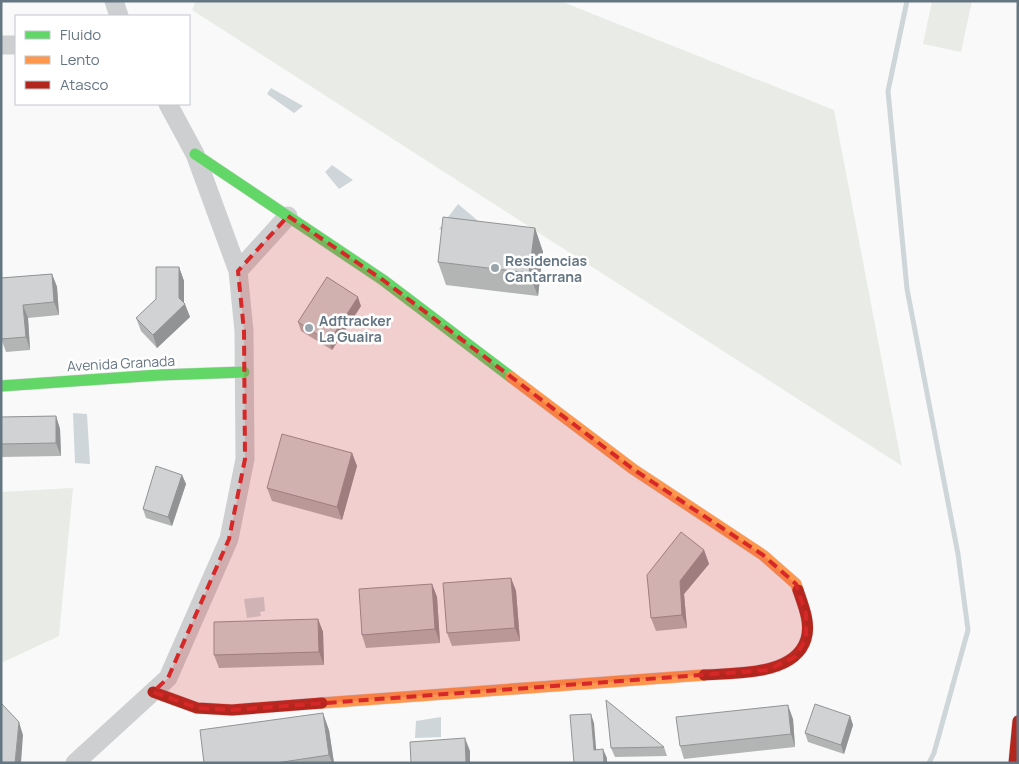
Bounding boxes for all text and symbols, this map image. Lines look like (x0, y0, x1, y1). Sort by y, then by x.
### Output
legend (15, 15, 190, 105)
text: Fluido (60, 24, 101, 45)
text: Lento (60, 49, 100, 70)
text: Atasco (60, 74, 108, 95)
place label: Residencias Cantarrana (505, 251, 588, 286)
marker: Residencias Cantarrana (489, 262, 501, 274)
place label: Adftracker La Guaira (319, 311, 392, 346)
marker: Adftracker La Guaira (303, 322, 315, 334)
street label: Avenida Granada (66, 351, 176, 375)

